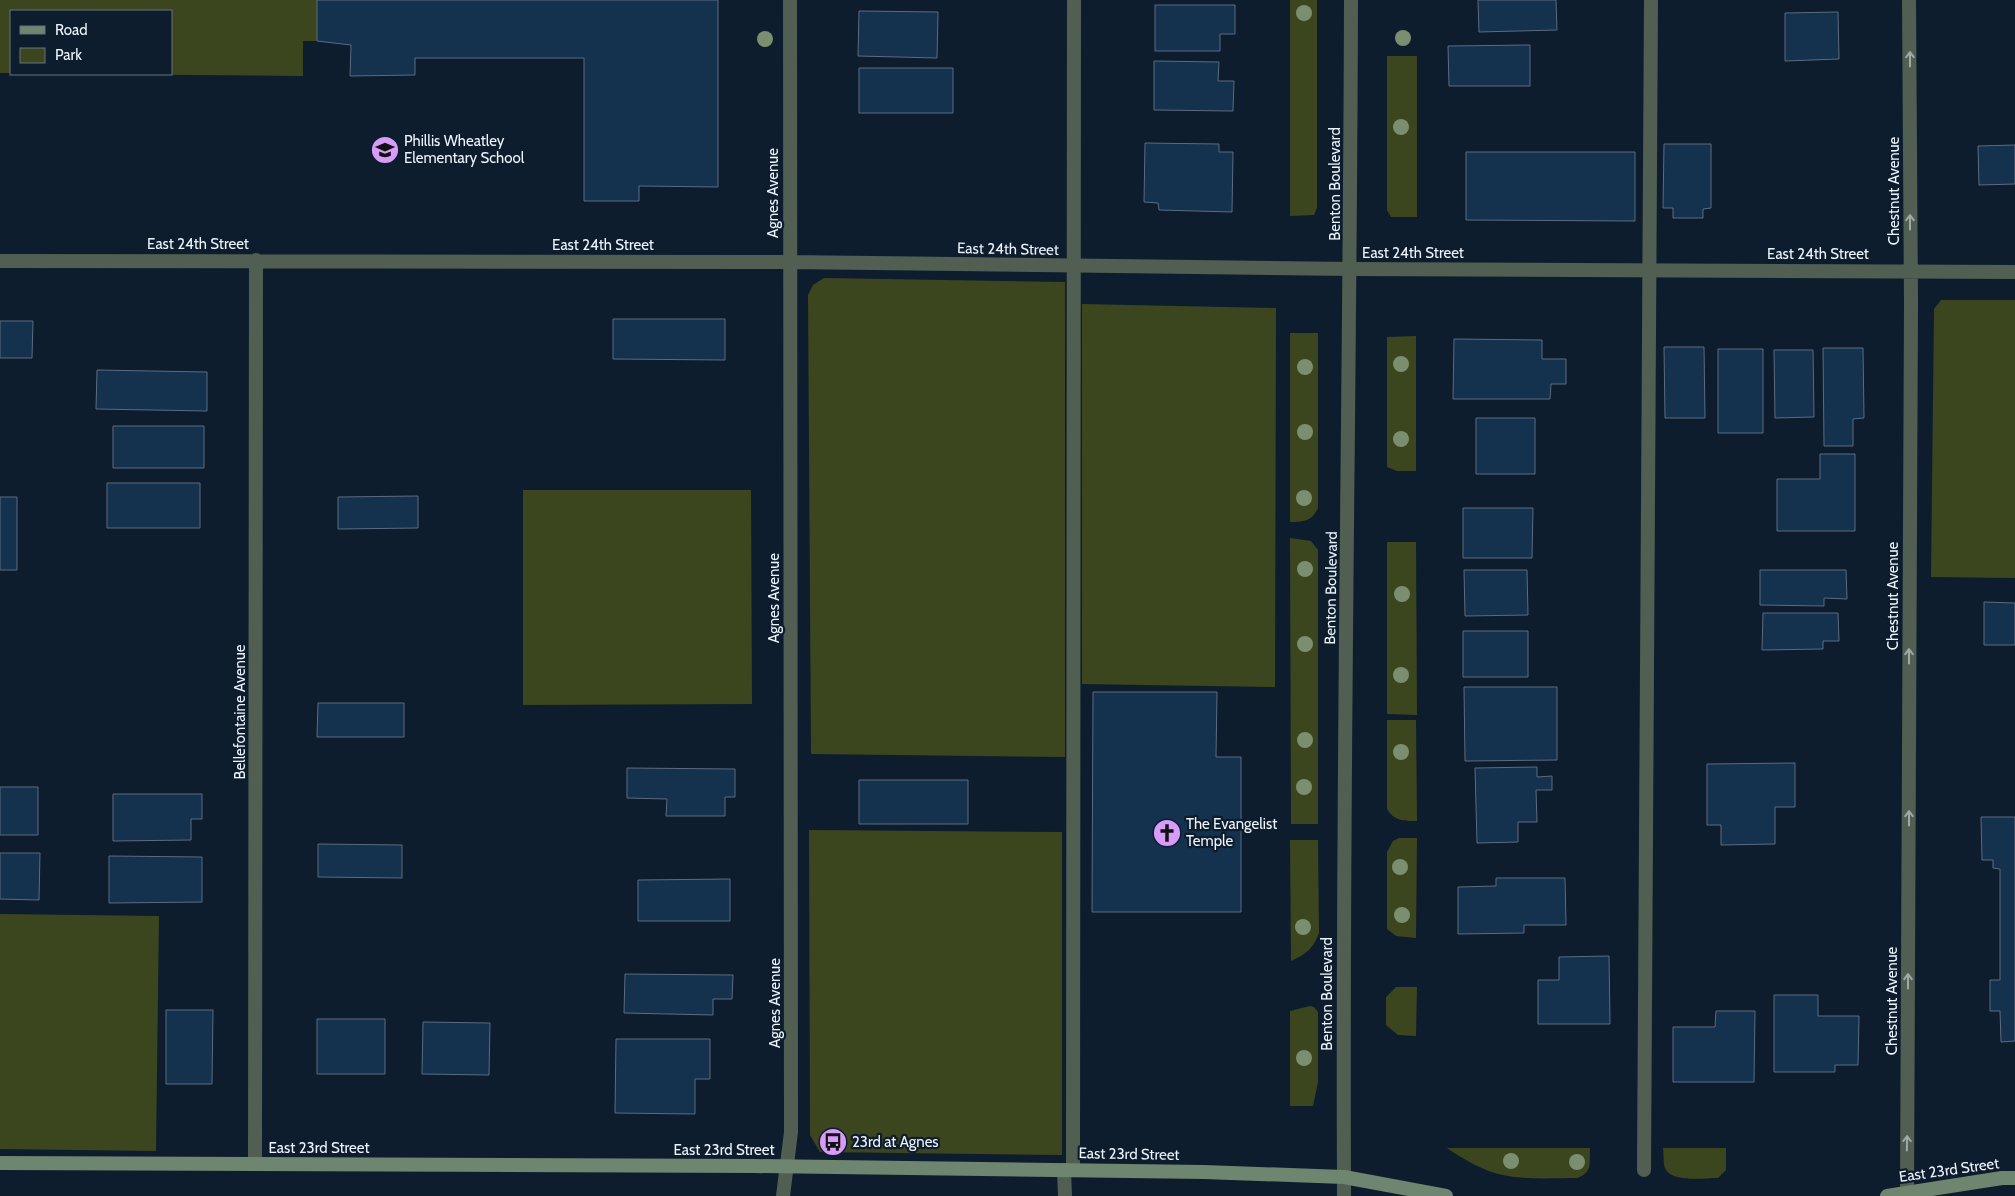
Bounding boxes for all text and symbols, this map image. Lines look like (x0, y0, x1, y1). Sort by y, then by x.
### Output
legend (10, 10, 172, 75)
text: Road (55, 21, 88, 39)
text: Park (55, 46, 82, 64)
one-way arrow (1905, 52, 1915, 68)
street label: Benton Boulevard (1326, 127, 1344, 241)
place label: Phillis Wheatley Elementary School (404, 132, 525, 167)
school or university icon: Phillis Wheatley Elementary School (370, 135, 400, 165)
street label: Chestnut Avenue (1885, 136, 1903, 245)
street label: Agnes Avenue (764, 148, 782, 238)
one-way arrow (1905, 214, 1915, 230)
street label: East 24th Street (147, 235, 249, 253)
street label: East 24th Street (552, 236, 654, 254)
street label: East 24th Street (957, 239, 1059, 259)
street label: East 24th Street (1362, 244, 1464, 262)
street label: East 24th Street (1767, 245, 1869, 263)
street label: Benton Boulevard (1321, 531, 1341, 645)
street label: Chestnut Avenue (1884, 541, 1902, 650)
street label: Agnes Avenue (765, 553, 783, 643)
street label: Bellefontaine Avenue (231, 644, 249, 780)
one-way arrow (1904, 648, 1914, 664)
one-way arrow (1904, 811, 1914, 827)
place label: The Evangelist Temple (1186, 815, 1277, 850)
church icon: The Evangelist Temple (1152, 818, 1182, 848)
street label: Benton Boulevard (1318, 937, 1336, 1051)
street label: Chestnut Avenue (1883, 946, 1901, 1055)
street label: Agnes Avenue (766, 958, 784, 1048)
one-way arrow (1903, 973, 1913, 990)
bus stop icon: 23rd at Agnes (818, 1127, 848, 1157)
place label: 23rd at Agnes (852, 1133, 939, 1151)
one-way arrow (1902, 1136, 1912, 1152)
street label: East 23rd Street (269, 1139, 369, 1157)
street label: East 23rd Street (674, 1141, 774, 1159)
street label: East 23rd Street (1078, 1144, 1180, 1164)
street label: East 23rd Street (1898, 1154, 2000, 1186)

